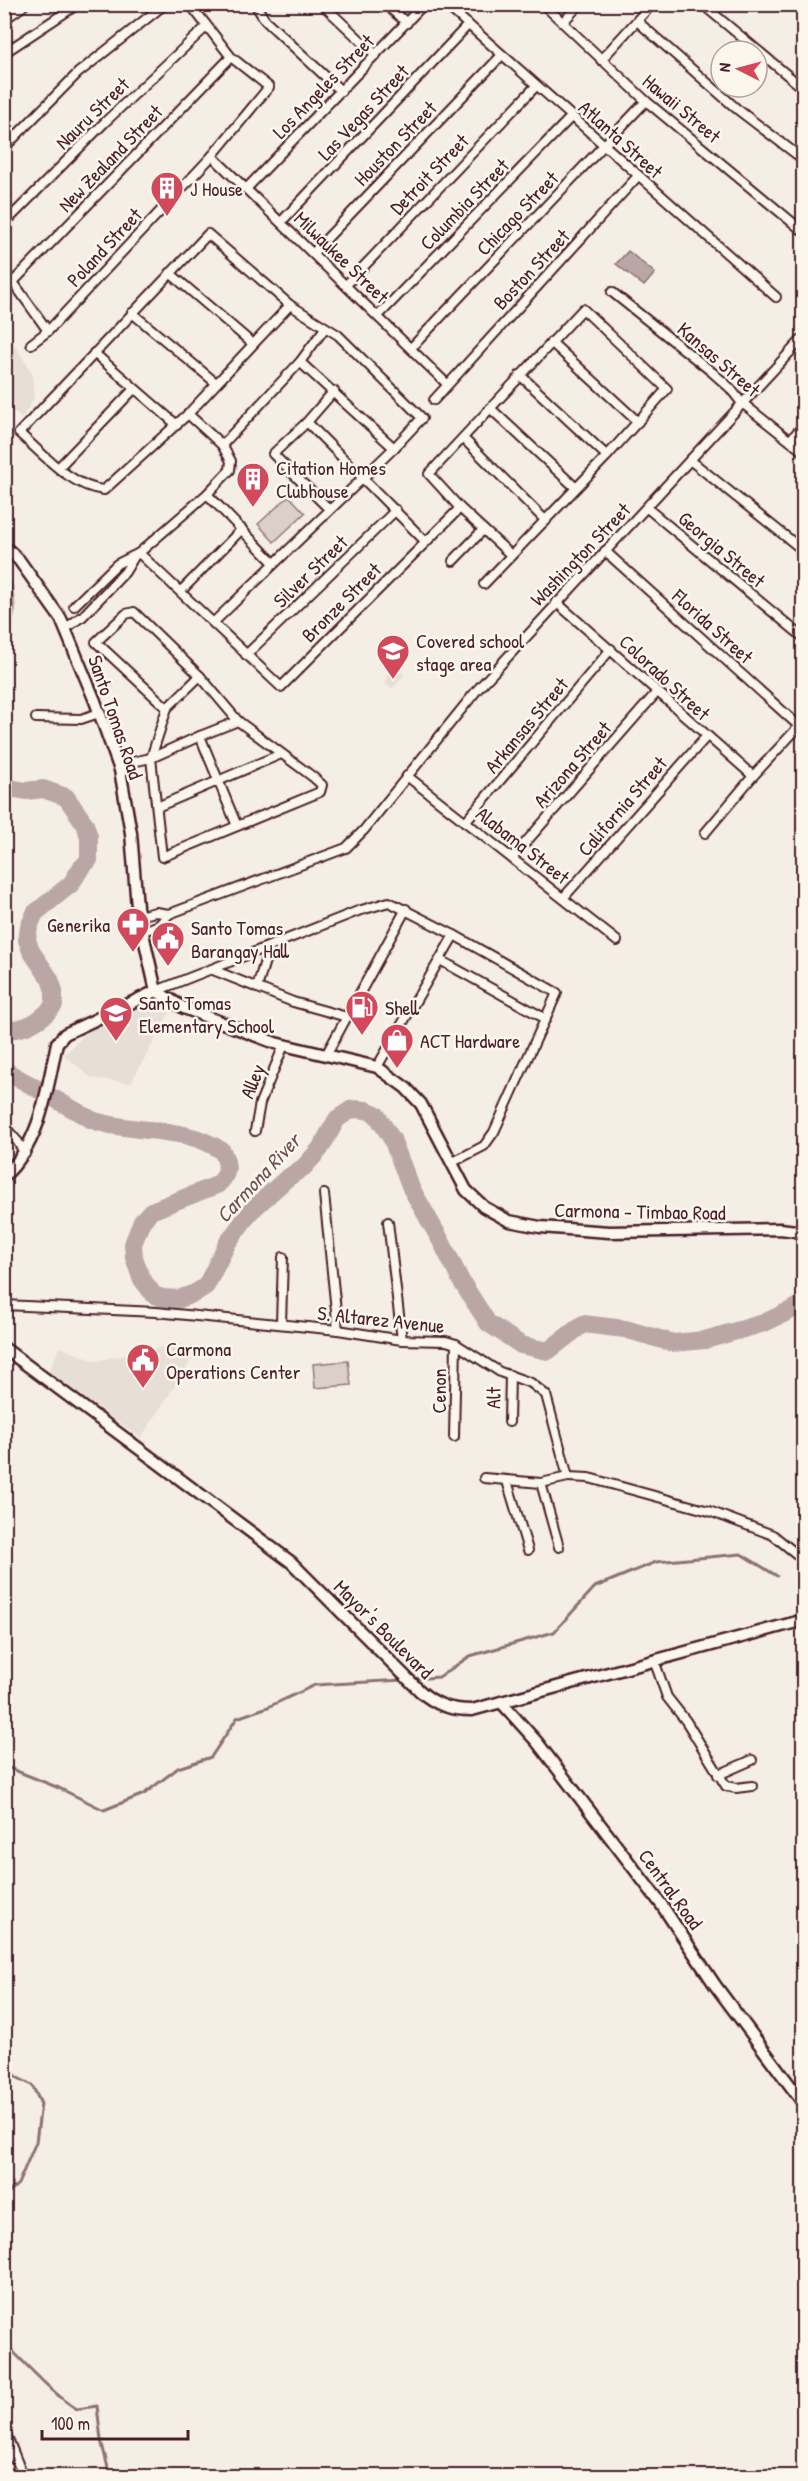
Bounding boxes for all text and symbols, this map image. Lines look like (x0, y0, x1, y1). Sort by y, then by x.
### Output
street label: Los Angeles Street (266, 27, 381, 144)
north arrow (709, 39, 769, 99)
street label: Las Vegas Street (311, 57, 415, 166)
text: N (713, 62, 736, 73)
street label: Hawaii Street (637, 67, 728, 149)
street label: Nauru Street (49, 70, 136, 155)
street label: Houston Street (348, 94, 443, 191)
street label: Atlanta Street (573, 94, 670, 185)
street label: New Zealand Street (52, 98, 169, 218)
street label: Detroit Street (384, 127, 475, 220)
street label: Columbia Street (413, 152, 515, 256)
street label: Chicago Street (470, 164, 565, 261)
building icon: J House (149, 170, 185, 217)
place label: J House (190, 175, 243, 202)
street label: Poland Street (60, 201, 148, 292)
street label: Milwaukee Street (289, 205, 396, 310)
street label: Boston Street (487, 222, 576, 315)
street label: Kansas Street (672, 315, 767, 403)
place label: Citation Homes Clubhouse (276, 454, 386, 504)
building icon: Citation Homes Clubhouse (235, 461, 271, 508)
street label: Washington Street (524, 496, 637, 612)
street label: Georgia Street (673, 505, 772, 594)
street label: Silver Street (267, 528, 354, 613)
street label: Bronze Street (295, 555, 388, 648)
street label: Florida Street (666, 582, 760, 670)
place label: Covered school stage area (416, 627, 525, 677)
street label: Colorado Street (614, 628, 717, 727)
school or university icon: Covered school stage area (375, 633, 411, 680)
street label: Santo Tomas Road (82, 651, 150, 783)
street label: Arkansas Street (478, 671, 575, 779)
street label: Arizona Street (527, 714, 618, 813)
street label: California Street (571, 749, 674, 862)
street label: Alabama Street (471, 800, 576, 891)
pharmacy icon: Generika (115, 906, 151, 953)
place label: Generika (47, 911, 110, 938)
place label: Santo Tomas Barangay Hall (191, 914, 290, 964)
public building icon: Santo Tomas Barangay Hall (150, 920, 186, 967)
place label: Santo Tomas Elementary School (139, 989, 275, 1039)
fuel station icon: Shell (344, 989, 380, 1036)
place label: Shell (385, 994, 420, 1021)
school or university icon: Santo Tomas Elementary School (98, 995, 134, 1042)
shop icon: ACT Hardware (379, 1022, 415, 1069)
place label: ACT Hardware (420, 1027, 520, 1054)
street label: Alley (233, 1060, 271, 1102)
water label: Carmona River (209, 1125, 309, 1229)
street label: Carmona - Timbao Road (554, 1196, 726, 1226)
street label: S. Altarez Avenue (316, 1299, 446, 1339)
place label: Carmona Operations Center (166, 1335, 301, 1385)
public building icon: Carmona Operations Center (125, 1342, 161, 1389)
street label: Cenon (425, 1368, 452, 1414)
street label: Alt (479, 1386, 507, 1409)
street label: Mayor's Boulevard (328, 1573, 440, 1685)
street label: Central Road (633, 1843, 709, 1935)
scale bar (42, 2403, 188, 2441)
text: 100 m (51, 2411, 90, 2436)

